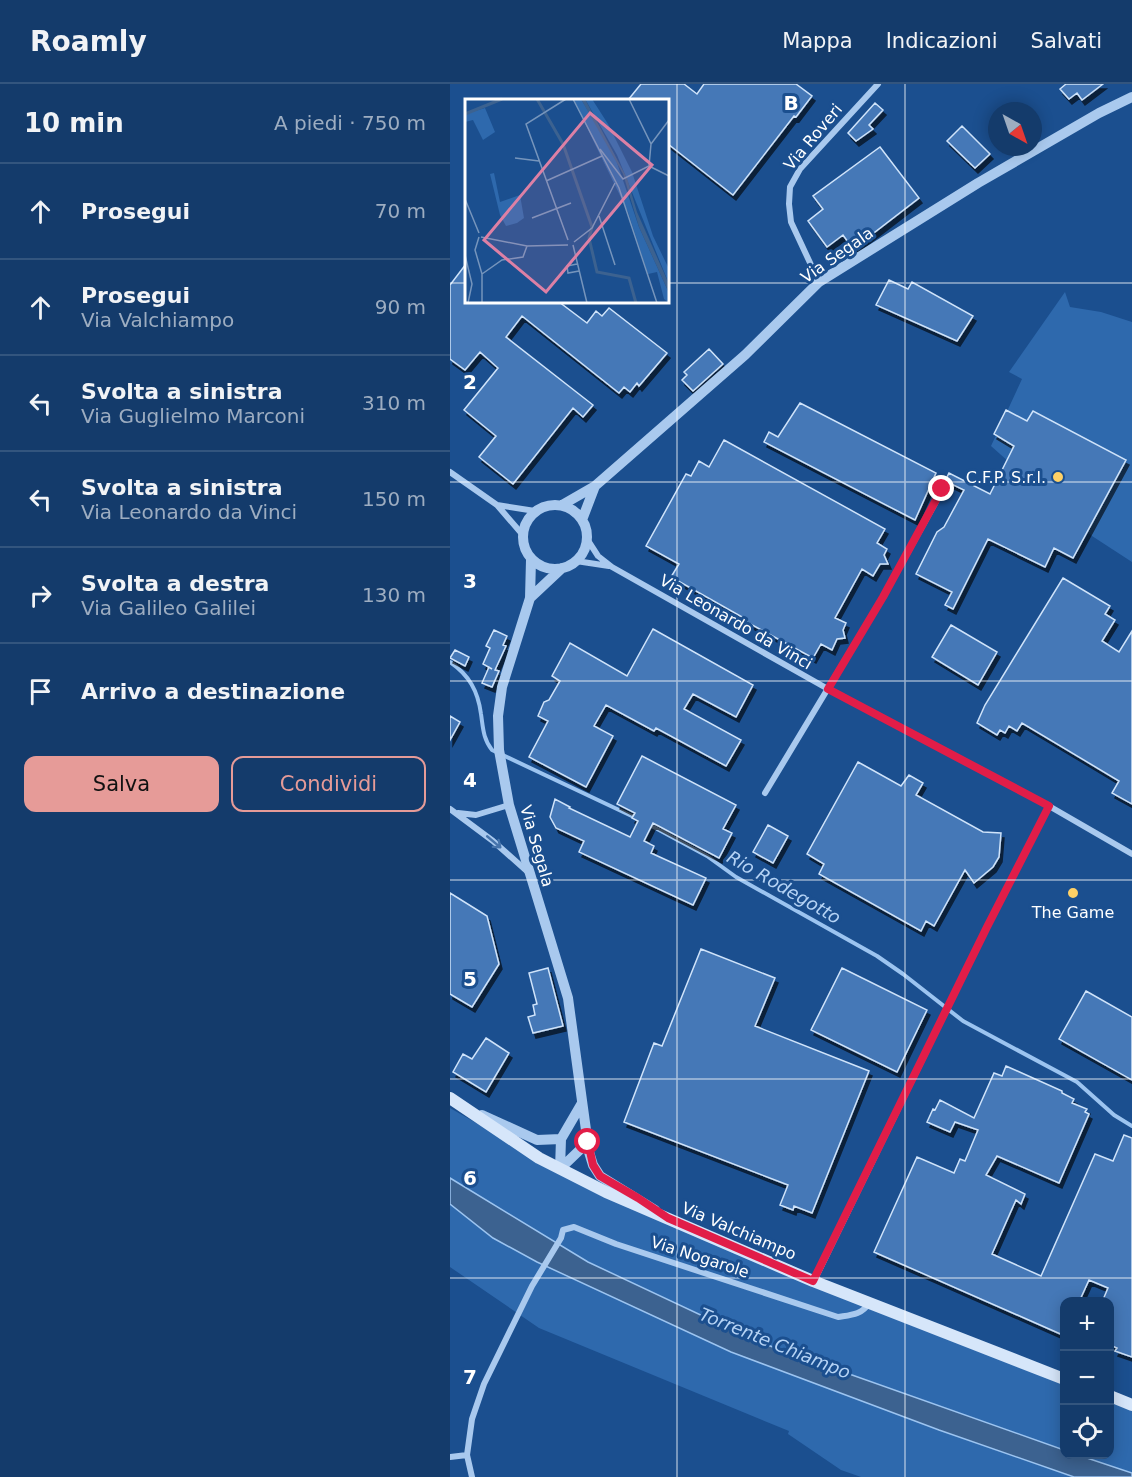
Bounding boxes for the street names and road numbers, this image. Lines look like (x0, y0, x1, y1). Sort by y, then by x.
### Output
street label: Via Roveri (780, 100, 846, 174)
street label: Via Segala (797, 223, 877, 287)
street label: Via Leonardo da Vinci (656, 571, 816, 673)
street label: Via Segala (516, 803, 558, 889)
street label: Via Valchiampo (679, 1198, 799, 1264)
street label: Via Nogarole (649, 1232, 751, 1282)

